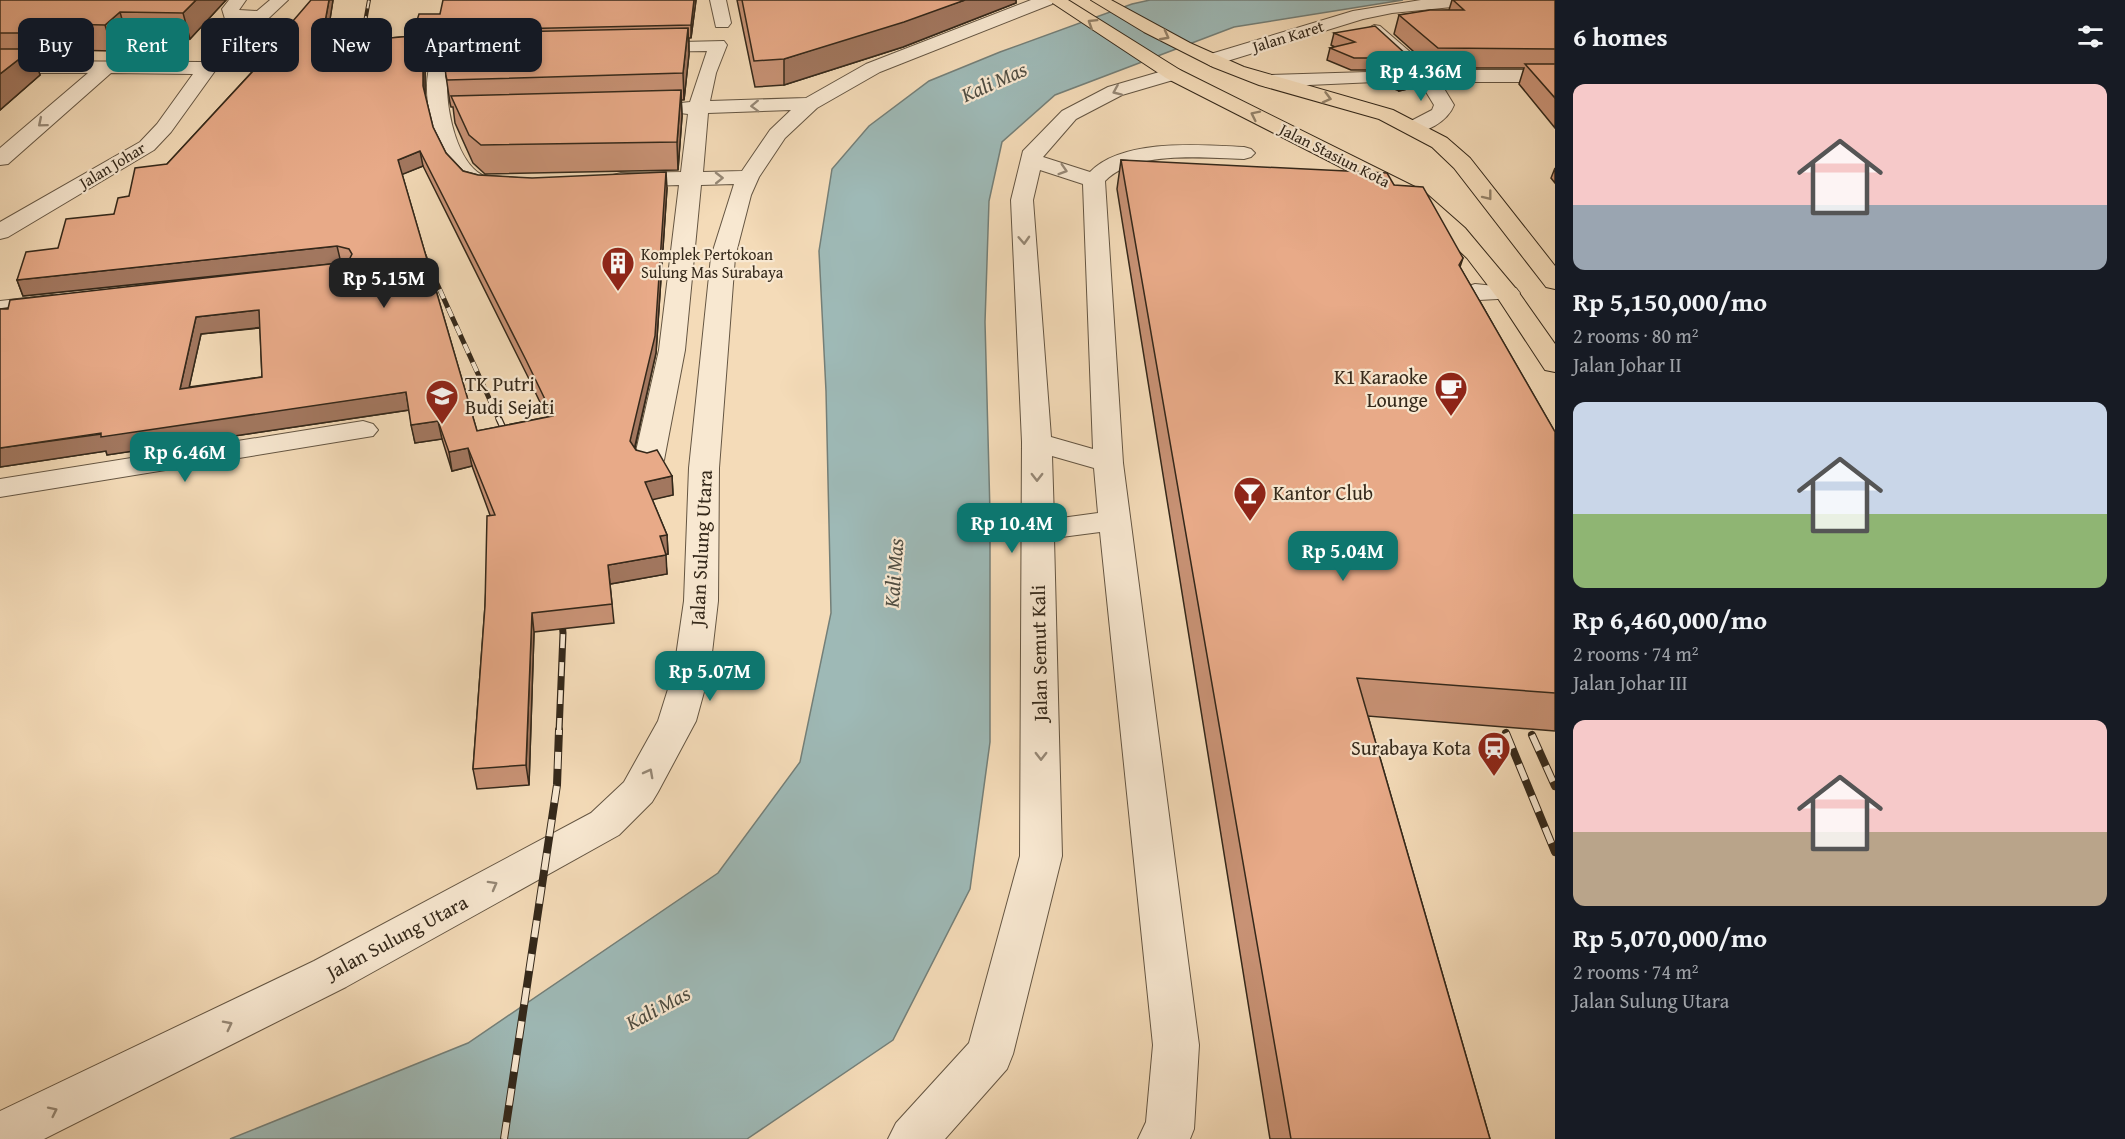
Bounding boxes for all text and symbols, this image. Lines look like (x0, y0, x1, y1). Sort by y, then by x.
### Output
street label: Jalan Karet (1247, 14, 1327, 59)
text: 6 homes (1573, 17, 1668, 56)
chip: Buy (18, 18, 94, 72)
chip: Rent (106, 18, 189, 72)
chip: Filters (201, 18, 299, 72)
chip: New (311, 18, 392, 72)
chip: Apartment (404, 18, 542, 72)
one-way arrow (1088, 19, 1098, 31)
icon: filters (2074, 20, 2107, 53)
one-way arrow (1158, 28, 1169, 40)
pin: Rp 4.36M (1359, 51, 1483, 102)
water label: Kali Mas (955, 53, 1032, 110)
text: Rp 4.36M (1380, 56, 1462, 85)
one-way arrow (1113, 83, 1124, 95)
one-way arrow (1321, 91, 1332, 103)
one-way arrow (750, 99, 759, 112)
one-way arrow (1250, 110, 1261, 122)
one-way arrow (38, 116, 49, 127)
street label: Jalan Stasiun Kota (1274, 116, 1395, 193)
icon: home (1786, 123, 1894, 231)
street label: Jalan Johar (73, 136, 150, 195)
one-way arrow (1057, 163, 1068, 175)
one-way arrow (715, 172, 724, 184)
one-way arrow (1481, 190, 1492, 201)
one-way arrow (1017, 235, 1030, 244)
place label: Komplek Pertokoan Sulung Mas Surabaya (641, 242, 784, 284)
building icon: Komplek Pertokoan Sulung Mas Surabaya (600, 245, 636, 292)
pin: Rp 5.15M (322, 258, 446, 309)
text: Rp 5.15M (343, 263, 425, 292)
text: Rp 5,150,000/mo (1573, 282, 1767, 321)
text: 2 rooms · 80 m² (1573, 321, 1699, 350)
text: Jalan Johar II (1573, 350, 1682, 379)
place label: K1 Karaoke Lounge (1334, 362, 1428, 414)
place label: TK Putri Budi Sejati (465, 369, 555, 421)
cafe icon: K1 Karaoke Lounge (1433, 370, 1469, 417)
school or university icon: TK Putri Budi Sejati (424, 378, 460, 425)
pin: Rp 6.46M (123, 432, 247, 483)
text: Rp 6.46M (144, 437, 226, 466)
icon: home (1786, 441, 1894, 549)
street label: Jalan Sulung Utara (682, 469, 719, 630)
one-way arrow (1031, 472, 1043, 481)
bar icon: Kantor Club (1232, 475, 1268, 522)
place label: Kantor Club (1273, 478, 1373, 507)
pin: Rp 10.4M (950, 503, 1074, 554)
text: Rp 10.4M (971, 508, 1053, 537)
pin: Rp 5.04M (1281, 531, 1405, 582)
text: Rp 5.04M (1302, 536, 1384, 565)
water label: Kali Mas (876, 537, 911, 610)
street label: Jalan Semut Kali (1023, 584, 1054, 725)
text: Rp 6,460,000/mo (1573, 600, 1767, 639)
text: 2 rooms · 74 m² (1573, 639, 1699, 668)
pin: Rp 5.07M (648, 651, 772, 702)
text: Rp 5.07M (669, 656, 751, 685)
text: Jalan Johar III (1573, 668, 1688, 697)
station icon: Surabaya Kota (1476, 730, 1512, 777)
place label: Surabaya Kota (1351, 733, 1472, 762)
one-way arrow (1034, 751, 1047, 760)
icon: home (1786, 759, 1894, 867)
one-way arrow (642, 769, 653, 780)
one-way arrow (487, 881, 497, 892)
street label: Jalan Sulung Utara (318, 887, 473, 987)
text: Rp 5,070,000/mo (1573, 918, 1767, 957)
text: 2 rooms · 74 m² (1573, 957, 1699, 986)
water label: Kali Mas (619, 977, 696, 1038)
text: Jalan Sulung Utara (1573, 986, 1729, 1015)
one-way arrow (222, 1021, 232, 1032)
one-way arrow (46, 1106, 57, 1118)

